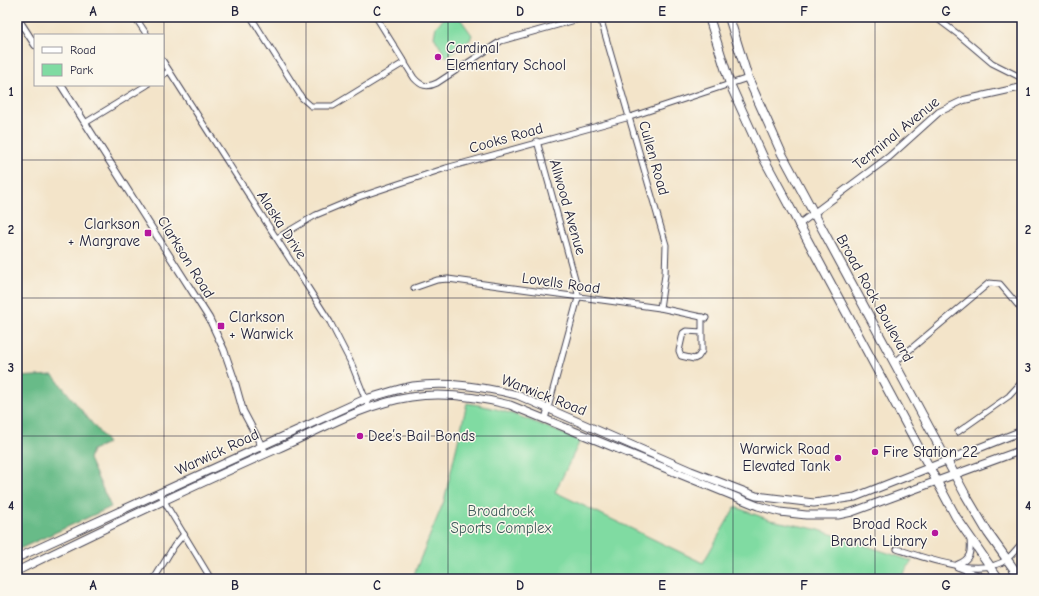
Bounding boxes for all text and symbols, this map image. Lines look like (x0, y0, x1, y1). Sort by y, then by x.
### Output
text: A (89, 4, 97, 19)
text: B (231, 4, 239, 19)
text: C (373, 4, 381, 19)
text: D (516, 4, 524, 19)
text: E (658, 4, 666, 19)
text: F (800, 4, 808, 19)
text: G (941, 4, 951, 19)
legend (34, 34, 164, 86)
place label: Cardinal Elementary School (446, 39, 566, 74)
text: Road (70, 43, 96, 57)
marker: Cardinal Elementary School (433, 52, 443, 62)
text: Park (70, 63, 93, 77)
text: 1 (8, 84, 14, 99)
text: 1 (1025, 84, 1031, 99)
street label: Terminal Avenue (849, 92, 943, 173)
street label: Cooks Road (467, 119, 545, 157)
street label: Cullen Road (635, 119, 673, 197)
street label: Allwood Avenue (546, 157, 590, 257)
street label: Alaska Drive (253, 187, 311, 263)
street label: Clarkson Road (154, 213, 218, 301)
place label: Clarkson + Margrave (68, 215, 140, 250)
text: 2 (8, 222, 14, 237)
text: 2 (1025, 222, 1031, 237)
marker: Clarkson + Margrave (143, 228, 153, 238)
street label: Broad Rock Boulevard (833, 231, 917, 365)
street label: Lovells Road (521, 269, 601, 297)
place label: Clarkson + Warwick (229, 308, 294, 343)
marker: Clarkson + Warwick (216, 321, 226, 331)
text: 3 (8, 360, 14, 375)
text: 3 (1025, 360, 1031, 375)
street label: Warwick Road (499, 370, 589, 420)
street label: Warwick Road (172, 425, 262, 479)
place label: Dee’s Bail Bonds (368, 427, 475, 445)
marker: Dee’s Bail Bonds (355, 431, 365, 441)
place label: Warwick Road Elevated Tank (740, 440, 831, 475)
place label: Fire Station 22 (883, 443, 978, 461)
marker: Fire Station 22 (870, 447, 880, 457)
marker: Warwick Road Elevated Tank (833, 453, 843, 463)
text: 4 (8, 498, 14, 513)
text: 4 (1025, 498, 1031, 513)
park label: Broadrock Sports Complex (450, 502, 552, 537)
place label: Broad Rock Branch Library (831, 515, 928, 550)
marker: Broad Rock Branch Library (930, 528, 940, 538)
text: A (89, 578, 97, 593)
text: B (231, 578, 239, 593)
text: C (373, 578, 381, 593)
text: D (516, 578, 524, 593)
text: E (658, 578, 666, 593)
text: F (800, 578, 808, 593)
text: G (941, 578, 951, 593)

